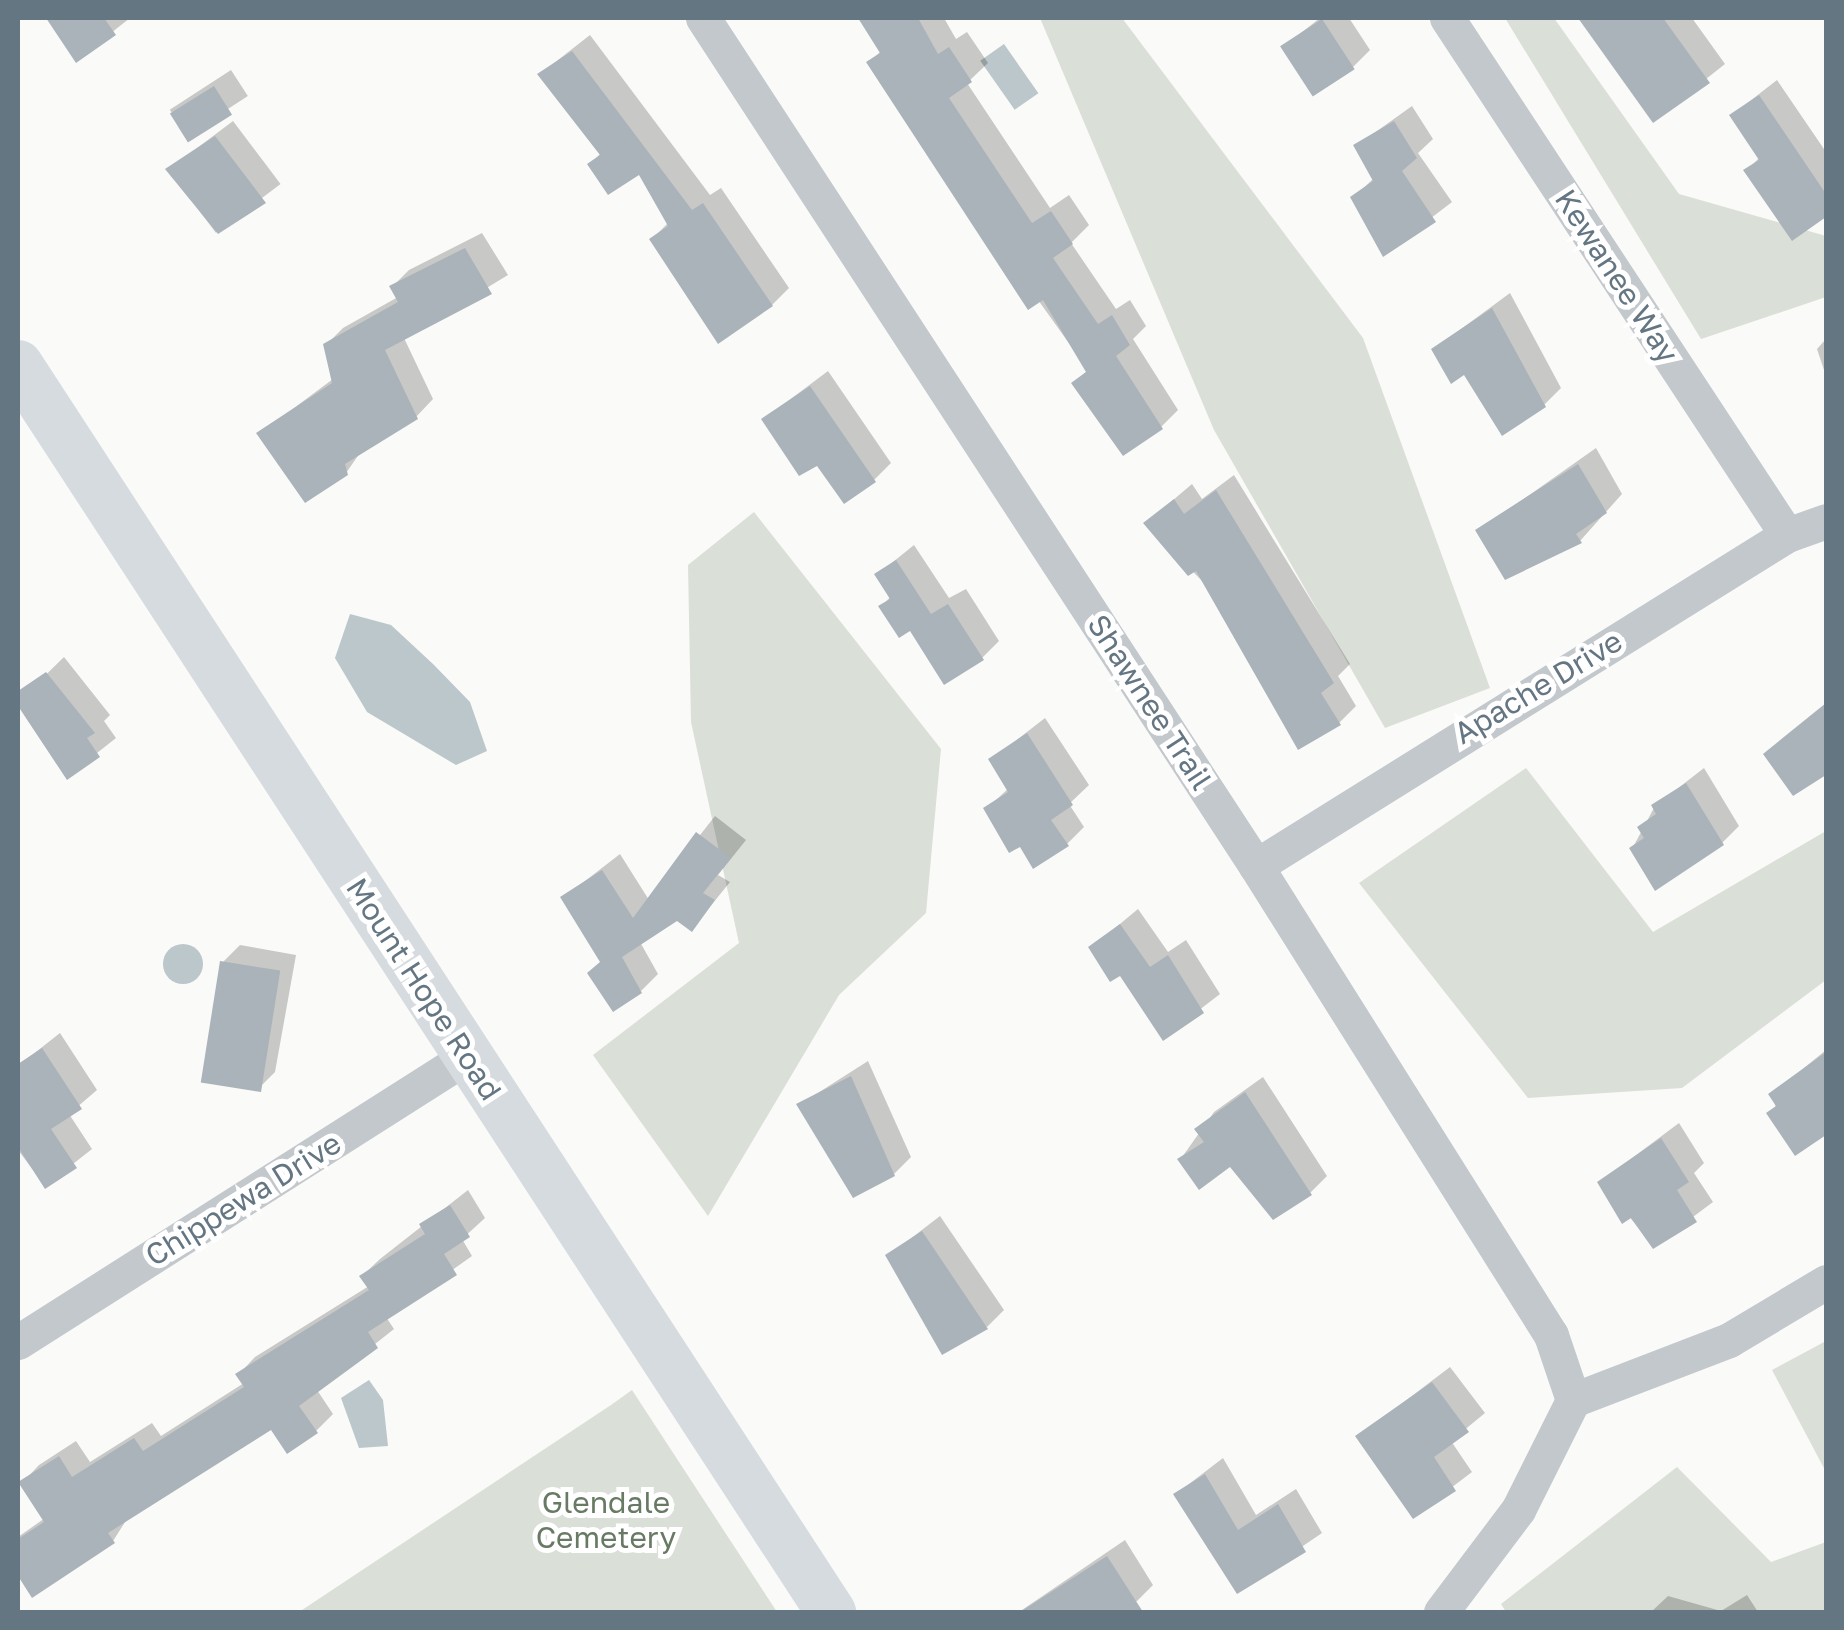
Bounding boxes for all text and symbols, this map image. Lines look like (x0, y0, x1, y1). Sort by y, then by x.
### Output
street label: Kewanee Way (1548, 183, 1686, 369)
street label: Shawnee Trail (1080, 608, 1220, 796)
street label: Apache Drive (1447, 623, 1629, 751)
street label: Mount Hope Road (339, 871, 509, 1107)
street label: Chippewa Drive (139, 1125, 347, 1273)
park label: Glendale Cemetery (536, 1484, 676, 1554)

